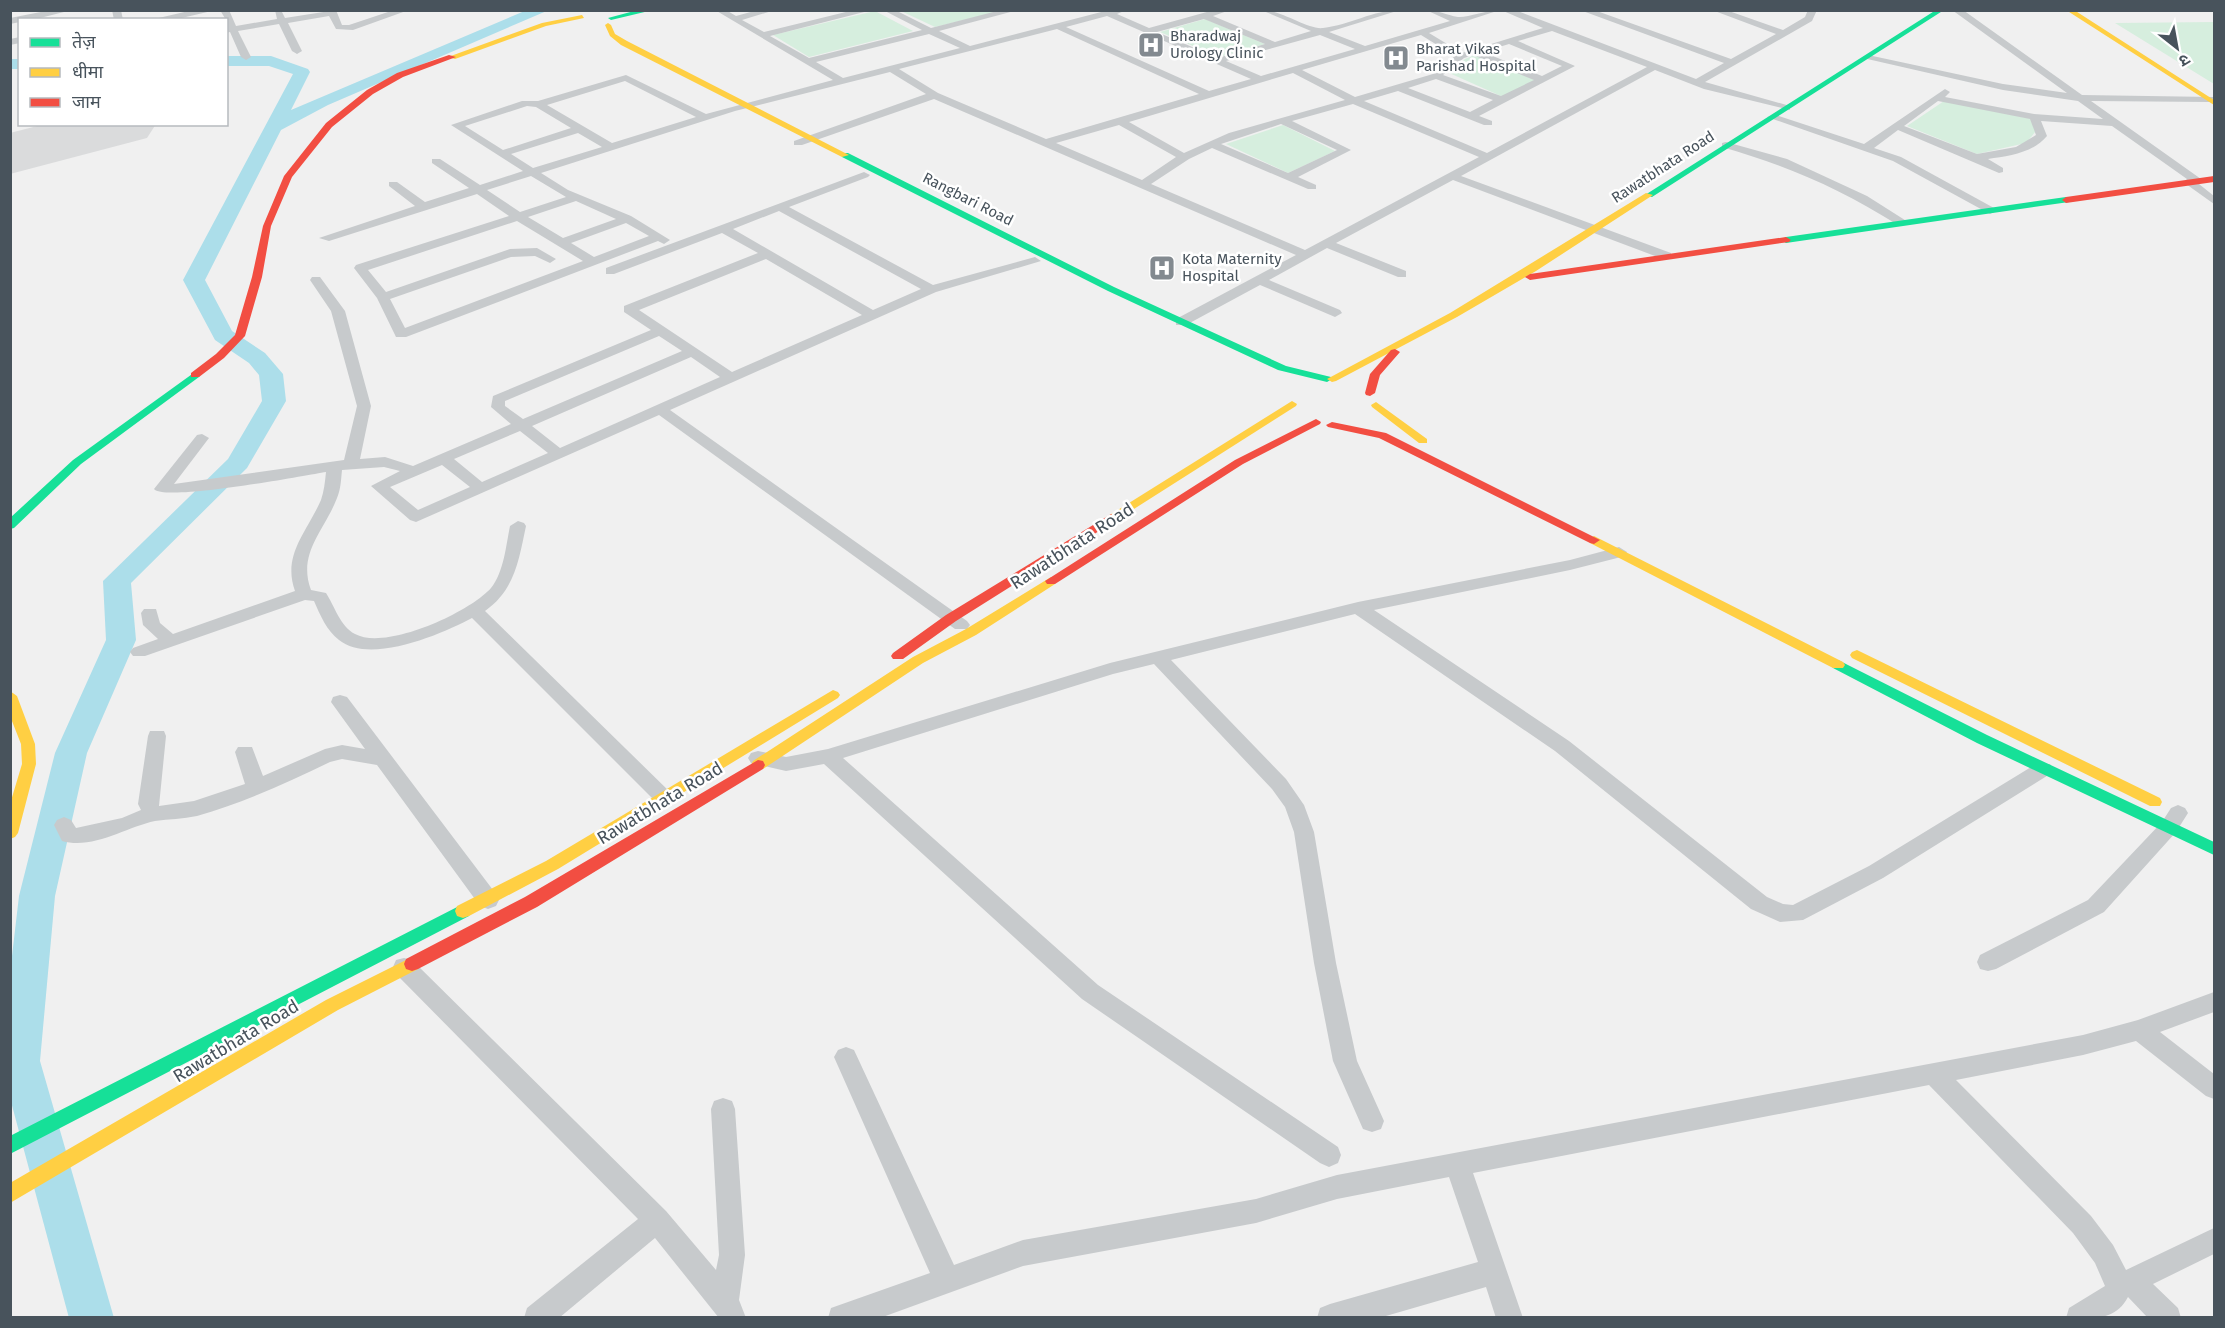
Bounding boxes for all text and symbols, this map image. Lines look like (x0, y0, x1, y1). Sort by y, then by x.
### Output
legend (18, 18, 228, 126)
north arrow (2147, 18, 2207, 78)
place label: Bharadwaj Urology Clinic (1170, 27, 1263, 62)
hospital icon: Bharadwaj Urology Clinic (1136, 30, 1166, 60)
text: तेज़ (72, 31, 96, 53)
place label: Bharat Vikas Parishad Hospital (1416, 40, 1536, 75)
hospital icon: Bharat Vikas Parishad Hospital (1381, 43, 1411, 73)
text: उ (2175, 50, 2193, 71)
text: धीमा (72, 61, 103, 83)
text: जाम (72, 91, 102, 113)
street label: Rawatbhata Road (1608, 127, 1718, 207)
street label: Rangbari Road (920, 168, 1016, 230)
place label: Kota Maternity Hospital (1182, 250, 1282, 285)
hospital icon: Kota Maternity Hospital (1147, 253, 1177, 283)
street label: Rawatbhata Road (1006, 498, 1138, 594)
street label: Rawatbhata Road (593, 757, 727, 849)
street label: Rawatbhata Road (169, 995, 303, 1087)

